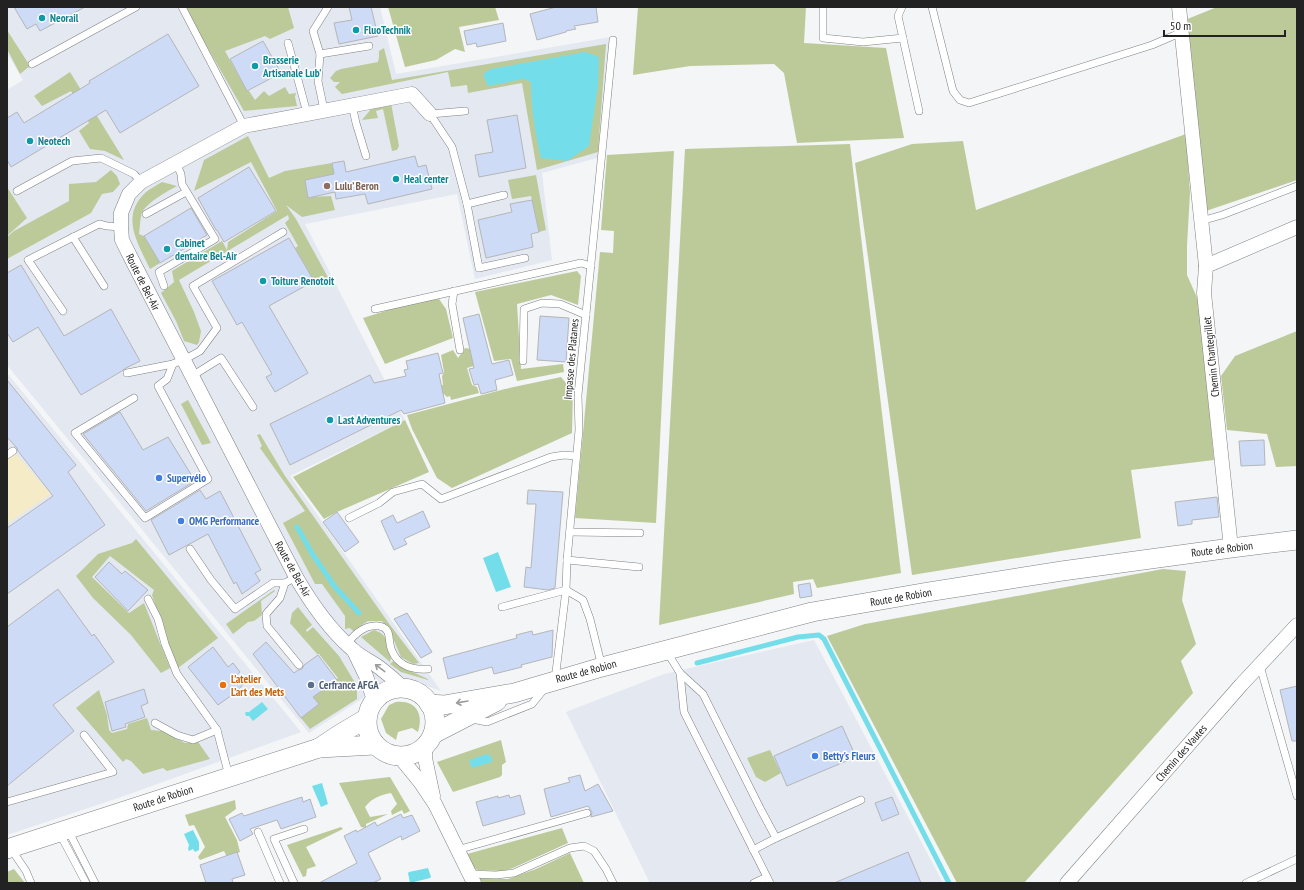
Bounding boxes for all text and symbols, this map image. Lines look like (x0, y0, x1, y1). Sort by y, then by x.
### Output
place label: Neorail (50, 11, 79, 25)
scale bar (1164, 12, 1285, 38)
marker: Neorail (37, 13, 47, 23)
text: 50 m (1170, 18, 1191, 33)
place label: FluoTechnik (364, 23, 411, 37)
marker: FluoTechnik (351, 25, 361, 35)
place label: Brasserie Artisanale Lub' (262, 53, 321, 80)
marker: Brasserie Artisanale Lub' (250, 61, 260, 71)
place label: Neotech (38, 134, 70, 148)
marker: Neotech (25, 136, 35, 146)
place label: Heal center (404, 172, 449, 186)
marker: Heal center (391, 174, 401, 184)
place label: Lulu’ Beron (335, 179, 379, 193)
marker: Lulu’ Beron (322, 181, 332, 191)
place label: Cabinet dentaire Bel-Air (175, 236, 238, 263)
marker: Cabinet dentaire Bel-Air (162, 244, 172, 254)
street label: Route de Bel-Air (123, 251, 163, 313)
place label: Toiture Renotoit (271, 274, 335, 288)
marker: Toiture Renotoit (258, 276, 268, 286)
street label: Chemin Chantegrillet (1200, 316, 1222, 398)
street label: Impasse des Platanes (560, 318, 582, 400)
place label: Last Adventures (338, 413, 401, 427)
marker: Last Adventures (325, 415, 335, 425)
place label: Supervélo (167, 471, 206, 485)
marker: Supervélo (154, 473, 164, 483)
place label: OMG Performance (189, 514, 260, 528)
marker: OMG Performance (176, 516, 186, 526)
street label: Route de Robion (1190, 538, 1254, 560)
street label: Route de Bel-Air (272, 539, 314, 599)
street label: Route de Robion (869, 585, 933, 609)
street label: Route de Robion (554, 656, 618, 686)
one-way arrow (374, 664, 385, 673)
place label: L’atelier L’art des Mets (231, 672, 284, 699)
place label: Cerfrance AFGA (319, 678, 379, 692)
marker: L’atelier L’art des Mets (218, 680, 228, 690)
marker: Cerfrance AFGA (306, 680, 316, 690)
one-way arrow (456, 698, 469, 706)
street label: Chemin des Vautes (1152, 721, 1210, 784)
place label: Betty's Fleurs (823, 749, 876, 763)
marker: Betty's Fleurs (810, 751, 820, 761)
street label: Route de Robion (131, 782, 195, 814)

